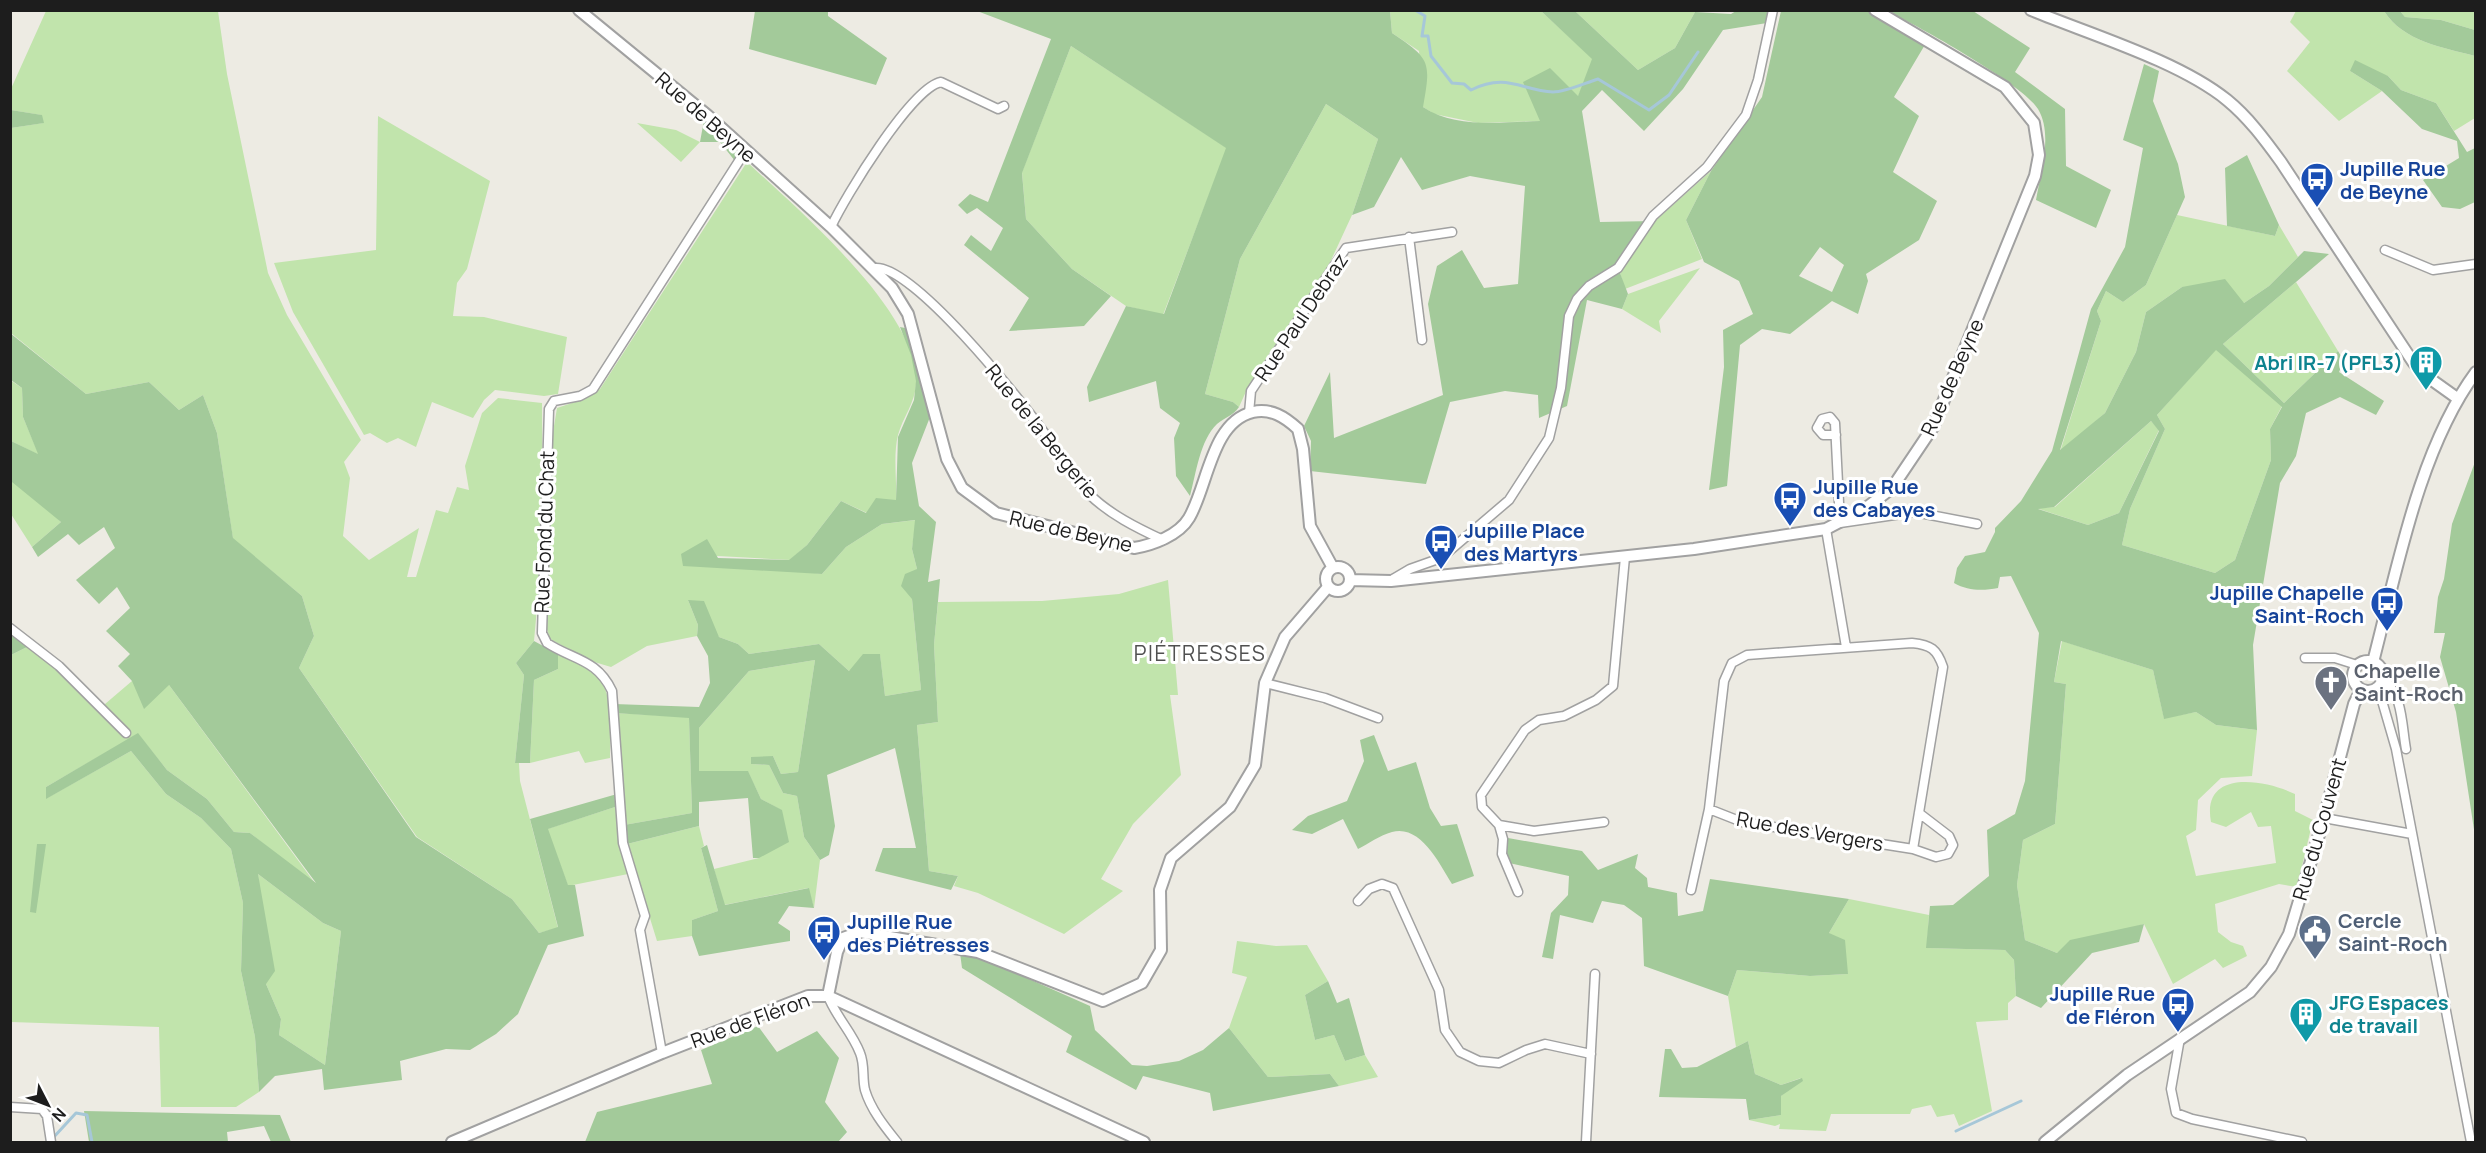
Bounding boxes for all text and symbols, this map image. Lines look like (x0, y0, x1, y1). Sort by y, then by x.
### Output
street label: Rue de Beyne (650, 66, 762, 168)
place label: Jupille Rue de Beyne (2340, 155, 2445, 205)
bus stop icon: Jupille Rue de Beyne (2299, 161, 2335, 208)
street label: Rue Paul Debraz (1248, 248, 1354, 386)
street label: Rue de Beyne (1914, 314, 1990, 440)
building icon: Abri IR-7 (PFL3) (2408, 344, 2444, 391)
place label: Abri IR-7 (PFL3) (2254, 349, 2403, 376)
street label: Rue de la Bergerie (979, 358, 1105, 504)
street label: Rue Fond du Chat (528, 450, 560, 614)
place label: Jupille Rue des Cabayes (1813, 473, 1936, 523)
bus stop icon: Jupille Rue des Cabayes (1772, 480, 1808, 527)
street label: Rue de Beyne (1007, 504, 1135, 558)
place label: Jupille Place des Martyrs (1464, 517, 1585, 567)
bus stop icon: Jupille Place des Martyrs (1423, 523, 1459, 570)
place label: Jupille Chapelle Saint-Roch (2210, 579, 2364, 629)
bus stop icon: Jupille Chapelle Saint-Roch (2369, 585, 2405, 632)
district label: PIÉTRESSES (1134, 639, 1266, 667)
place label: Chapelle Saint-Roch (2354, 657, 2463, 707)
church icon: Chapelle Saint-Roch (2313, 664, 2349, 711)
street label: Rue du Couvent (2286, 755, 2352, 903)
street label: Rue des Vergers (1735, 805, 1885, 857)
place label: Cercle Saint-Roch (2338, 907, 2447, 957)
place label: Jupille Rue des Piétresses (847, 908, 990, 958)
public building icon: Cercle Saint-Roch (2297, 913, 2333, 960)
bus stop icon: Jupille Rue des Piétresses (806, 914, 842, 961)
place label: Jupille Rue de Fléron (2050, 980, 2155, 1030)
street label: Rue de Fléron (687, 986, 813, 1054)
bus stop icon: Jupille Rue de Fléron (2160, 986, 2196, 1033)
place label: JFG Espaces de travail (2329, 989, 2449, 1039)
building icon: JFG Espaces de travail (2288, 996, 2324, 1043)
north arrow (18, 1075, 78, 1135)
text: N (47, 1103, 71, 1127)

